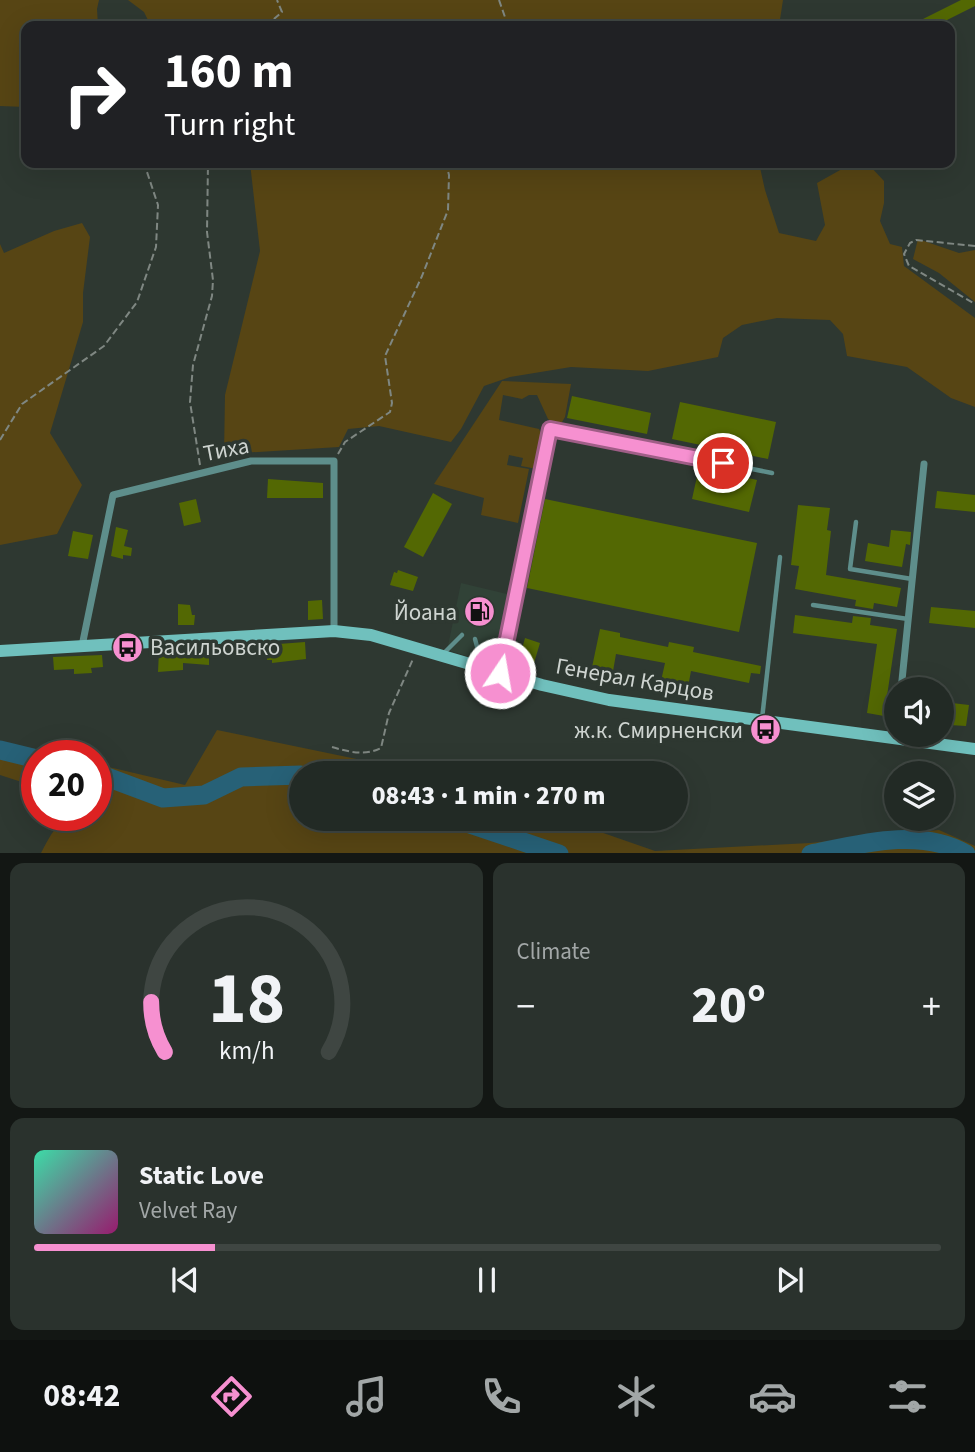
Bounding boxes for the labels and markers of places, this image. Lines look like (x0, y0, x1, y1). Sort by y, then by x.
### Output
pin (693, 433, 753, 493)
fuel station icon: Йоана (463, 595, 497, 629)
place label: Йоана (394, 596, 457, 629)
bus stop icon: Васильовско (110, 630, 144, 664)
place label: Васильовско (150, 631, 280, 664)
bus stop icon: ж.к. Смирненски (749, 713, 783, 747)
place label: ж.к. Смирненски (574, 714, 743, 747)

